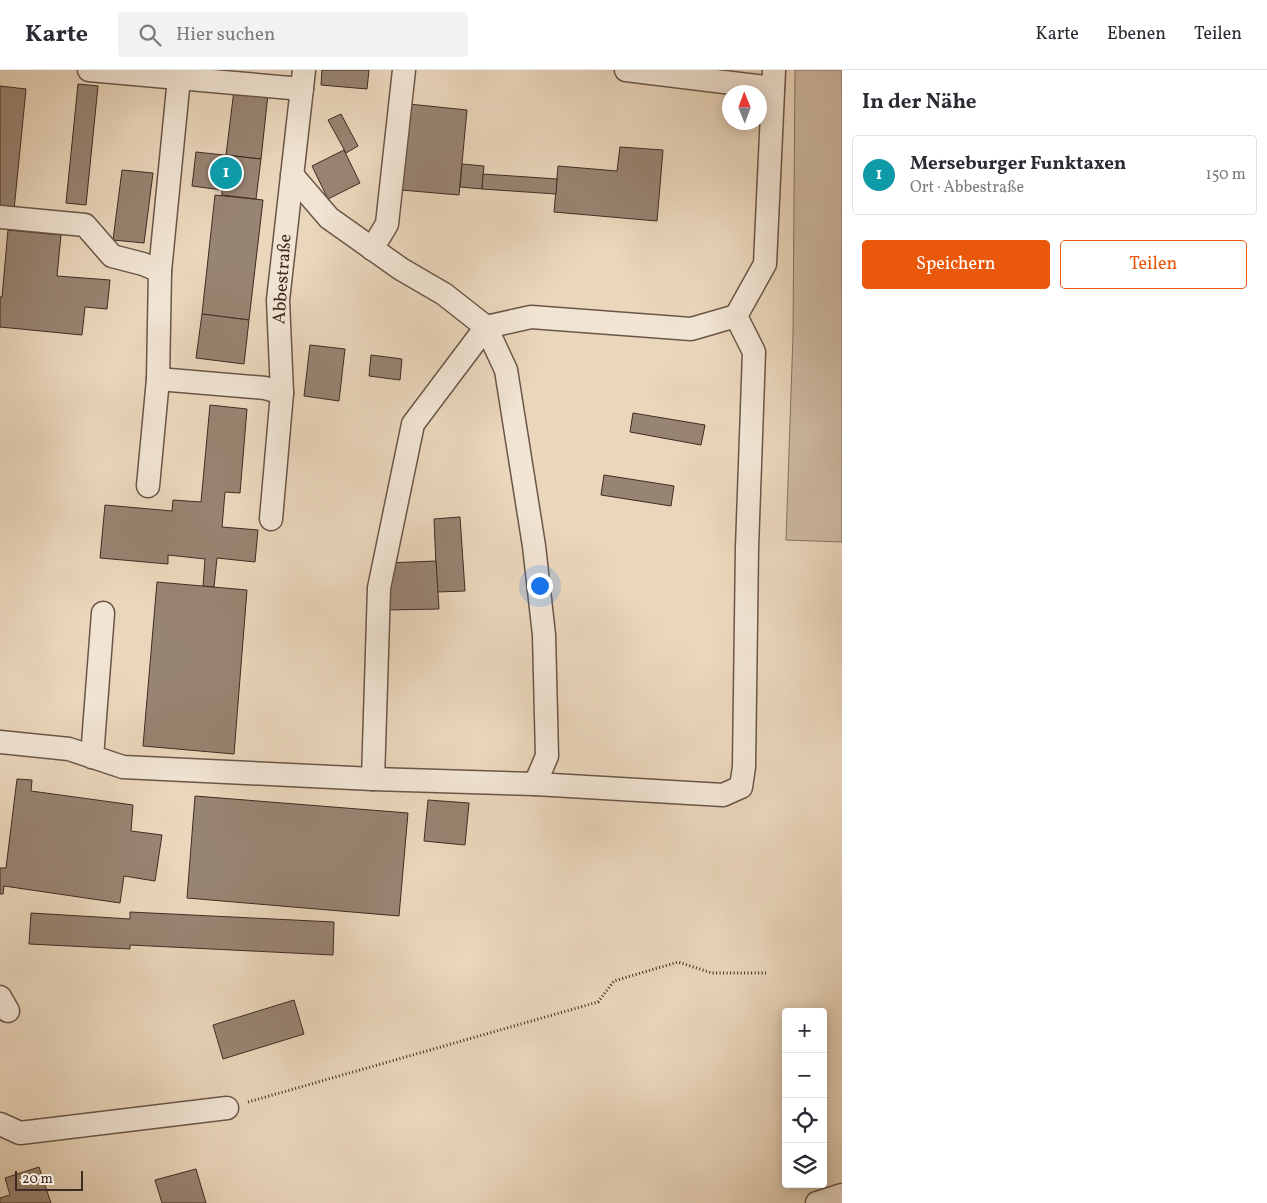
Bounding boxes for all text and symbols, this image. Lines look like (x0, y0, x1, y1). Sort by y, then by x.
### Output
search box (118, 12, 468, 57)
text: Karte (25, 18, 88, 52)
icon: search (136, 21, 164, 49)
text: Hier suchen (176, 22, 275, 48)
text: Karte (1035, 22, 1079, 47)
text: Ebenen (1107, 22, 1166, 47)
text: Teilen (1194, 22, 1242, 47)
north arrow (722, 85, 767, 130)
text: In der Nähe (862, 88, 977, 117)
text: Merseburger Funktaxen (910, 151, 1126, 177)
pin: 1 (210, 154, 242, 192)
text: 1 (876, 164, 882, 186)
text: 150 m (1205, 164, 1246, 186)
text: Ort · Abbestraße (910, 177, 1024, 199)
street label: Abbestraße (267, 233, 299, 325)
button: Speichern (862, 240, 1050, 289)
button: Teilen (1060, 240, 1247, 289)
your location (527, 573, 553, 599)
map controls (782, 1008, 827, 1188)
button: + (782, 1008, 827, 1053)
button: − (782, 1053, 827, 1098)
button: locate (782, 1098, 827, 1143)
button: layers (782, 1143, 827, 1188)
scale bar (15, 1168, 82, 1191)
text: 20 m (22, 1170, 53, 1189)

